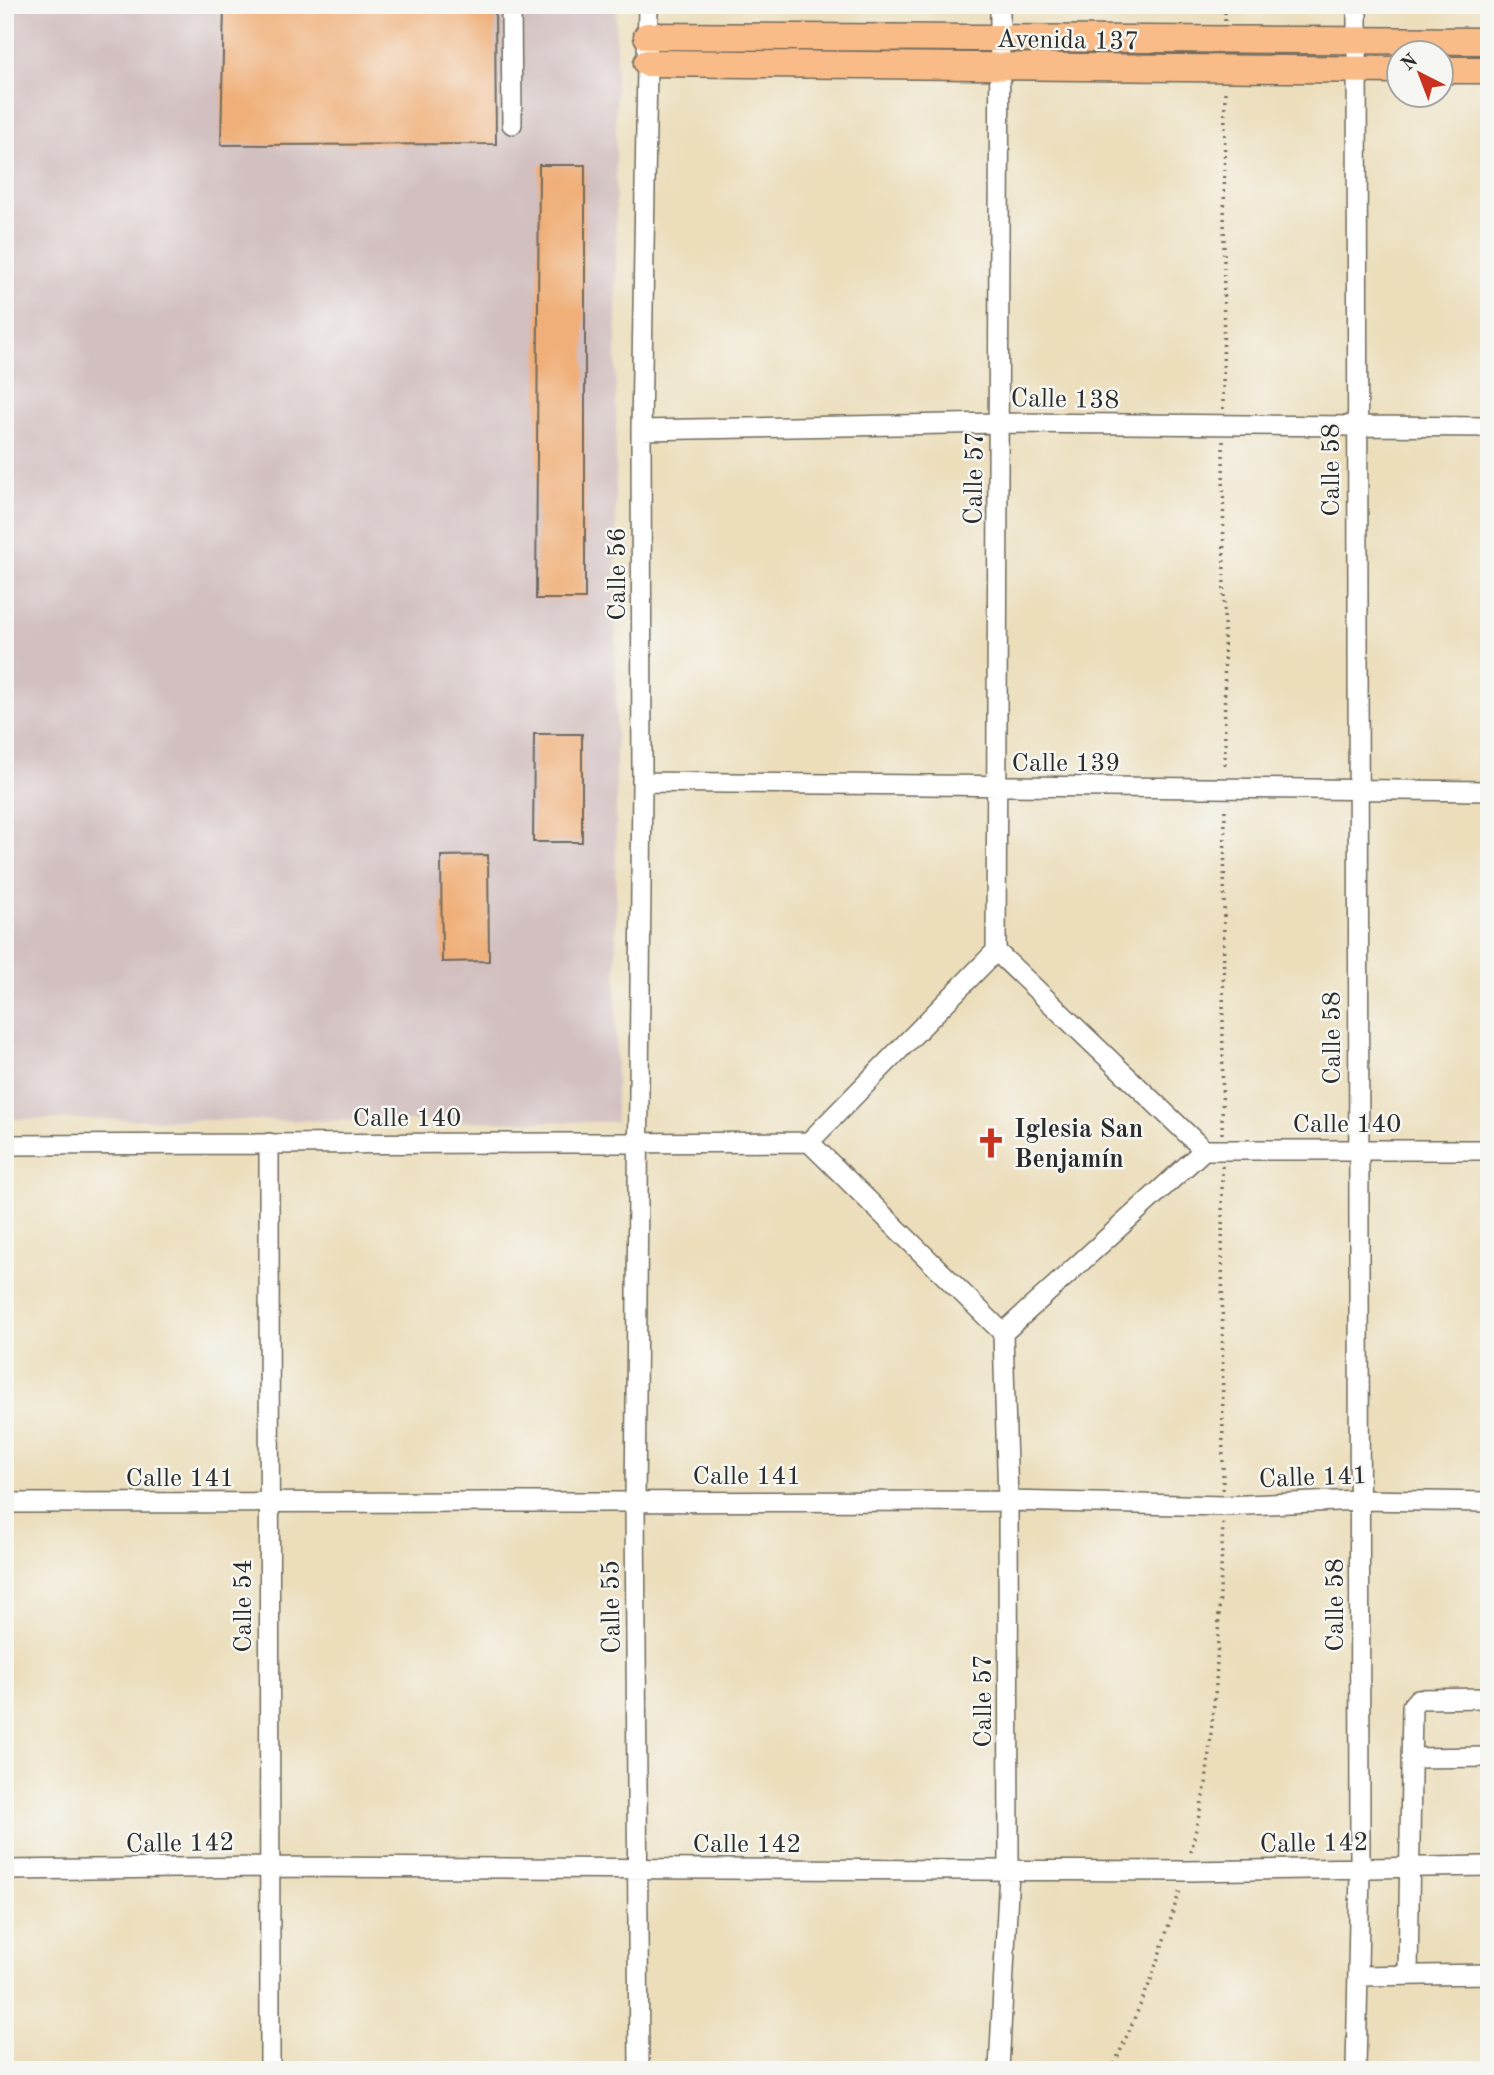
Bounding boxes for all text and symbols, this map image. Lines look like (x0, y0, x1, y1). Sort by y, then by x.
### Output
street label: Avenida 137 (996, 27, 1140, 55)
north arrow (1386, 38, 1456, 108)
text: N (1399, 51, 1422, 75)
street label: Calle 138 (1010, 386, 1120, 414)
street label: Calle 58 (1319, 423, 1345, 517)
street label: Calle 57 (961, 431, 989, 525)
street label: Calle 56 (605, 527, 631, 621)
street label: Calle 139 (1012, 751, 1120, 777)
street label: Calle 58 (1320, 991, 1346, 1085)
street label: Calle 140 (353, 1106, 461, 1132)
street label: Calle 140 (1293, 1112, 1401, 1138)
place label: Iglesia San Benjamín (1014, 1117, 1143, 1173)
church icon: Iglesia San Benjamín (974, 1126, 1008, 1160)
street label: Calle 141 (1258, 1463, 1368, 1493)
street label: Calle 141 (693, 1464, 801, 1490)
street label: Calle 141 (126, 1466, 234, 1492)
street label: Calle 58 (1323, 1558, 1349, 1652)
street label: Calle 54 (231, 1559, 257, 1653)
street label: Calle 55 (598, 1560, 626, 1654)
street label: Calle 57 (971, 1654, 997, 1748)
street label: Calle 142 (125, 1830, 235, 1858)
street label: Calle 142 (1259, 1830, 1369, 1858)
street label: Calle 142 (693, 1832, 801, 1858)

